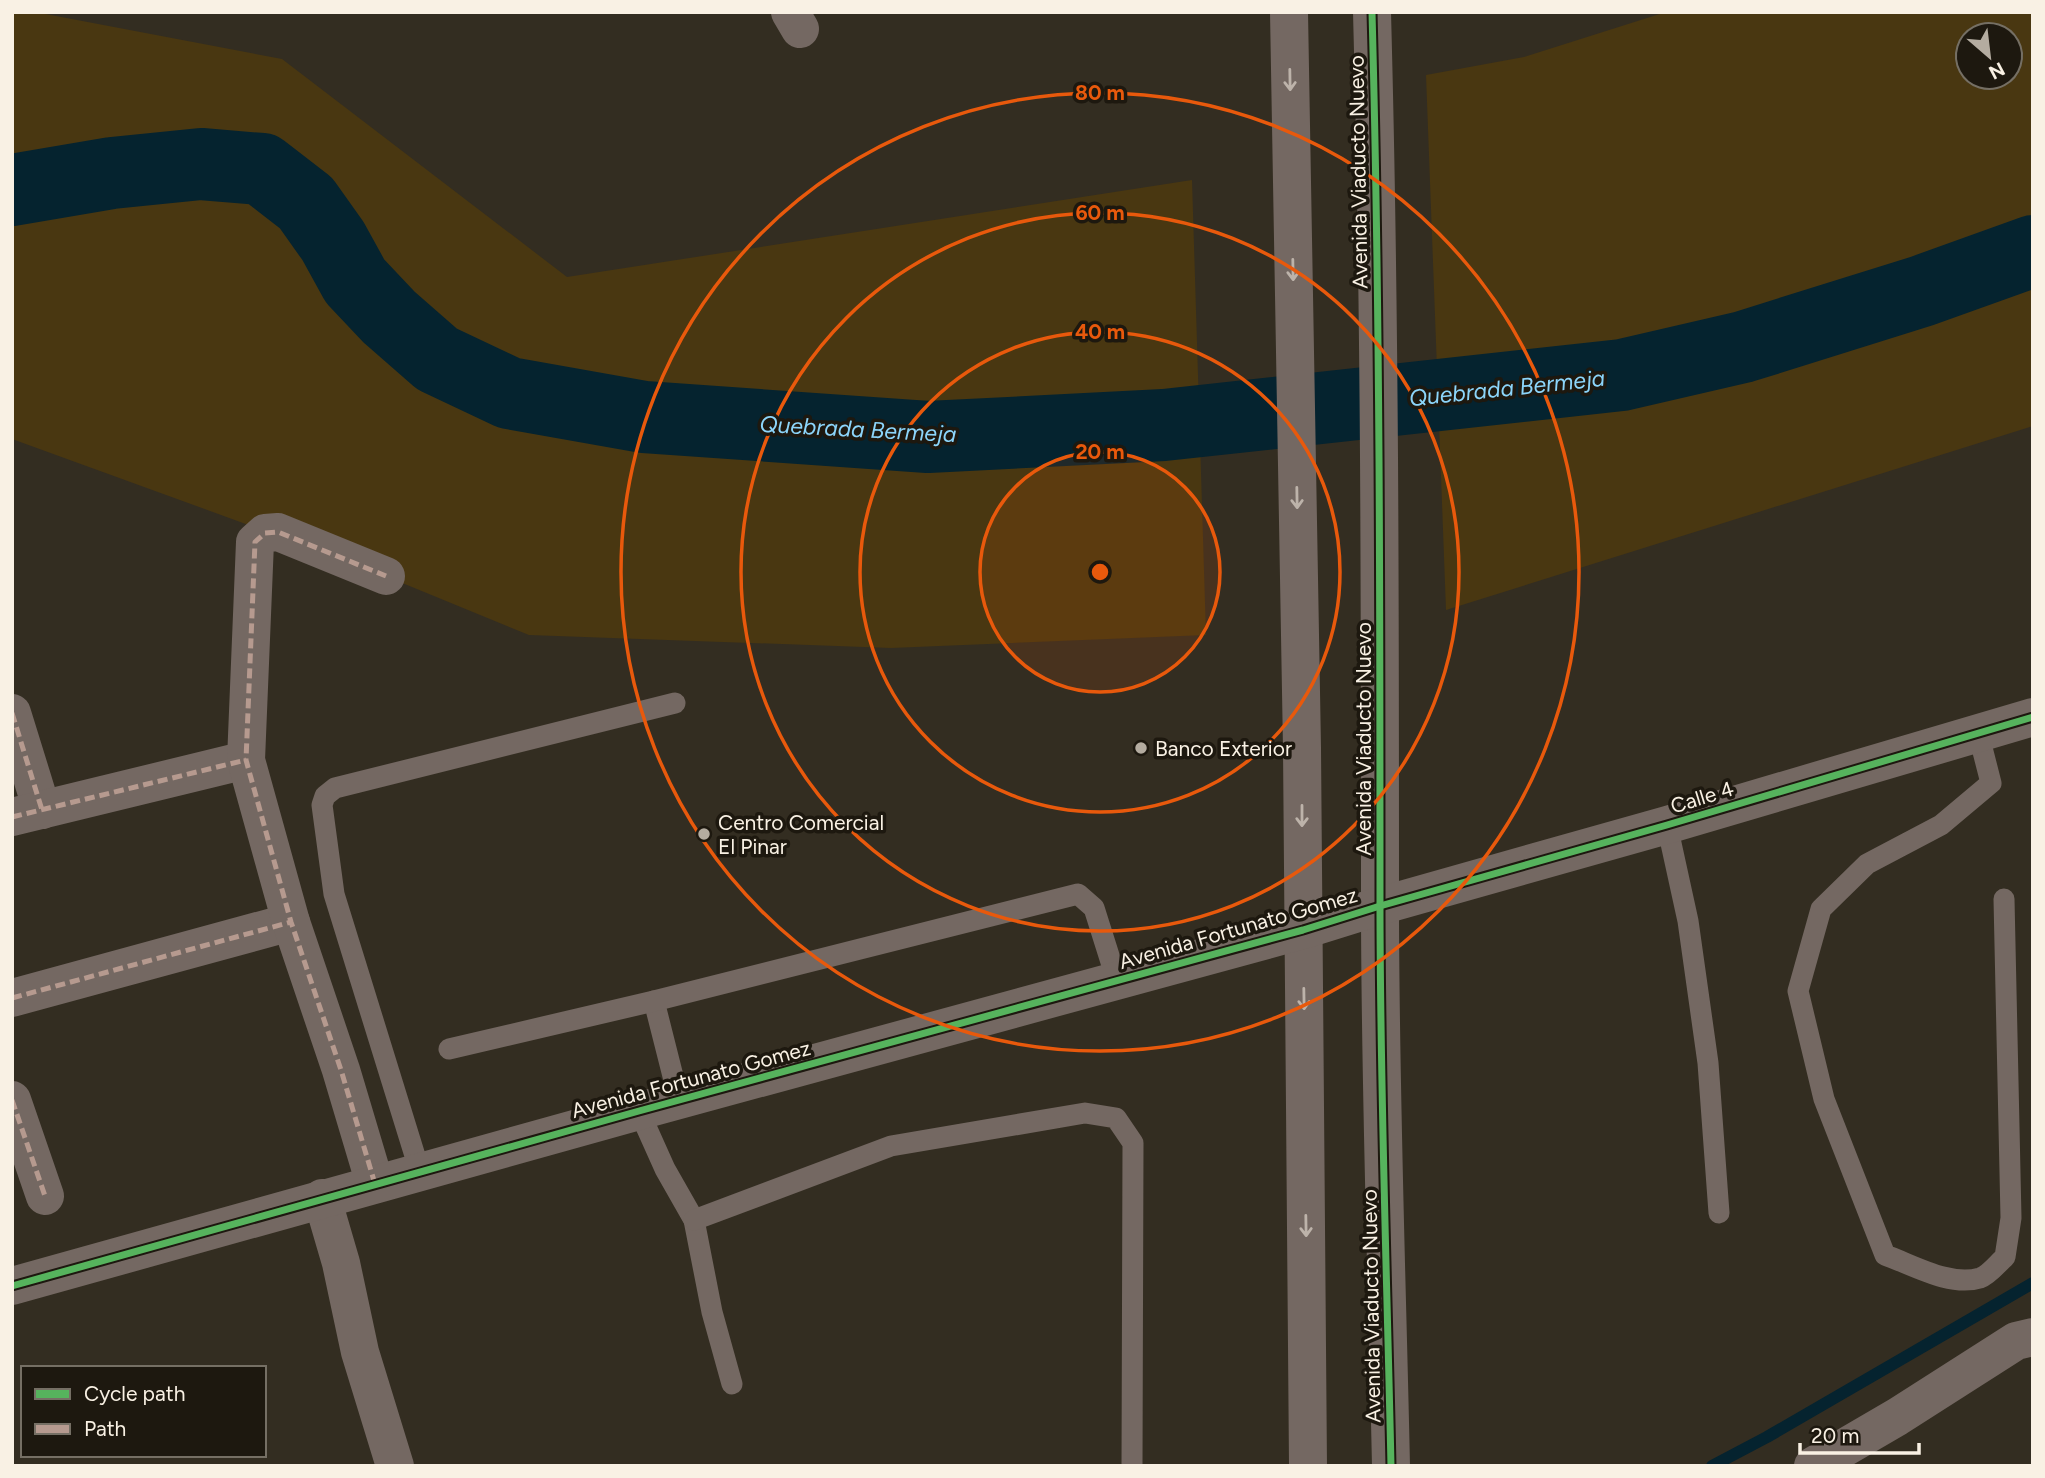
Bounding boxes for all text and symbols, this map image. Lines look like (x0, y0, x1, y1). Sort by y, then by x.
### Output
north arrow (1954, 21, 2024, 91)
street label: Avenida Viaducto Nuevo (1343, 55, 1373, 289)
text: N (1985, 57, 2009, 84)
one-way arrow (1283, 69, 1297, 92)
text: 80 m (1075, 80, 1125, 105)
text: 60 m (1075, 200, 1125, 225)
one-way arrow (1286, 258, 1300, 281)
text: 40 m (1075, 319, 1125, 344)
water label: Quebrada Bermeja (1408, 364, 1606, 412)
water label: Quebrada Bermeja (759, 410, 957, 448)
text: 20 m (1075, 439, 1125, 464)
one-way arrow (1290, 486, 1304, 509)
centre of rings (1088, 560, 1112, 584)
street label: Avenida Viaducto Nuevo (1351, 622, 1376, 856)
place label: Banco Exterior (1155, 736, 1292, 761)
marker: Banco Exterior (1133, 740, 1149, 756)
street label: Calle 4 (1667, 776, 1737, 818)
one-way arrow (1295, 805, 1309, 828)
place label: Centro Comercial El Pinar (718, 810, 884, 859)
marker: Centro Comercial El Pinar (696, 826, 712, 842)
street label: Avenida Fortunato Gomez (1116, 882, 1360, 974)
one-way arrow (1297, 987, 1310, 1010)
street label: Avenida Fortunato Gomez (569, 1035, 813, 1123)
street label: Avenida Viaducto Nuevo (1356, 1189, 1386, 1423)
one-way arrow (1299, 1214, 1313, 1237)
legend (21, 1366, 266, 1457)
text: Cycle path (84, 1381, 185, 1406)
scale bar (1800, 1412, 1919, 1456)
text: Path (84, 1416, 126, 1441)
text: 20 m (1811, 1423, 1859, 1448)

